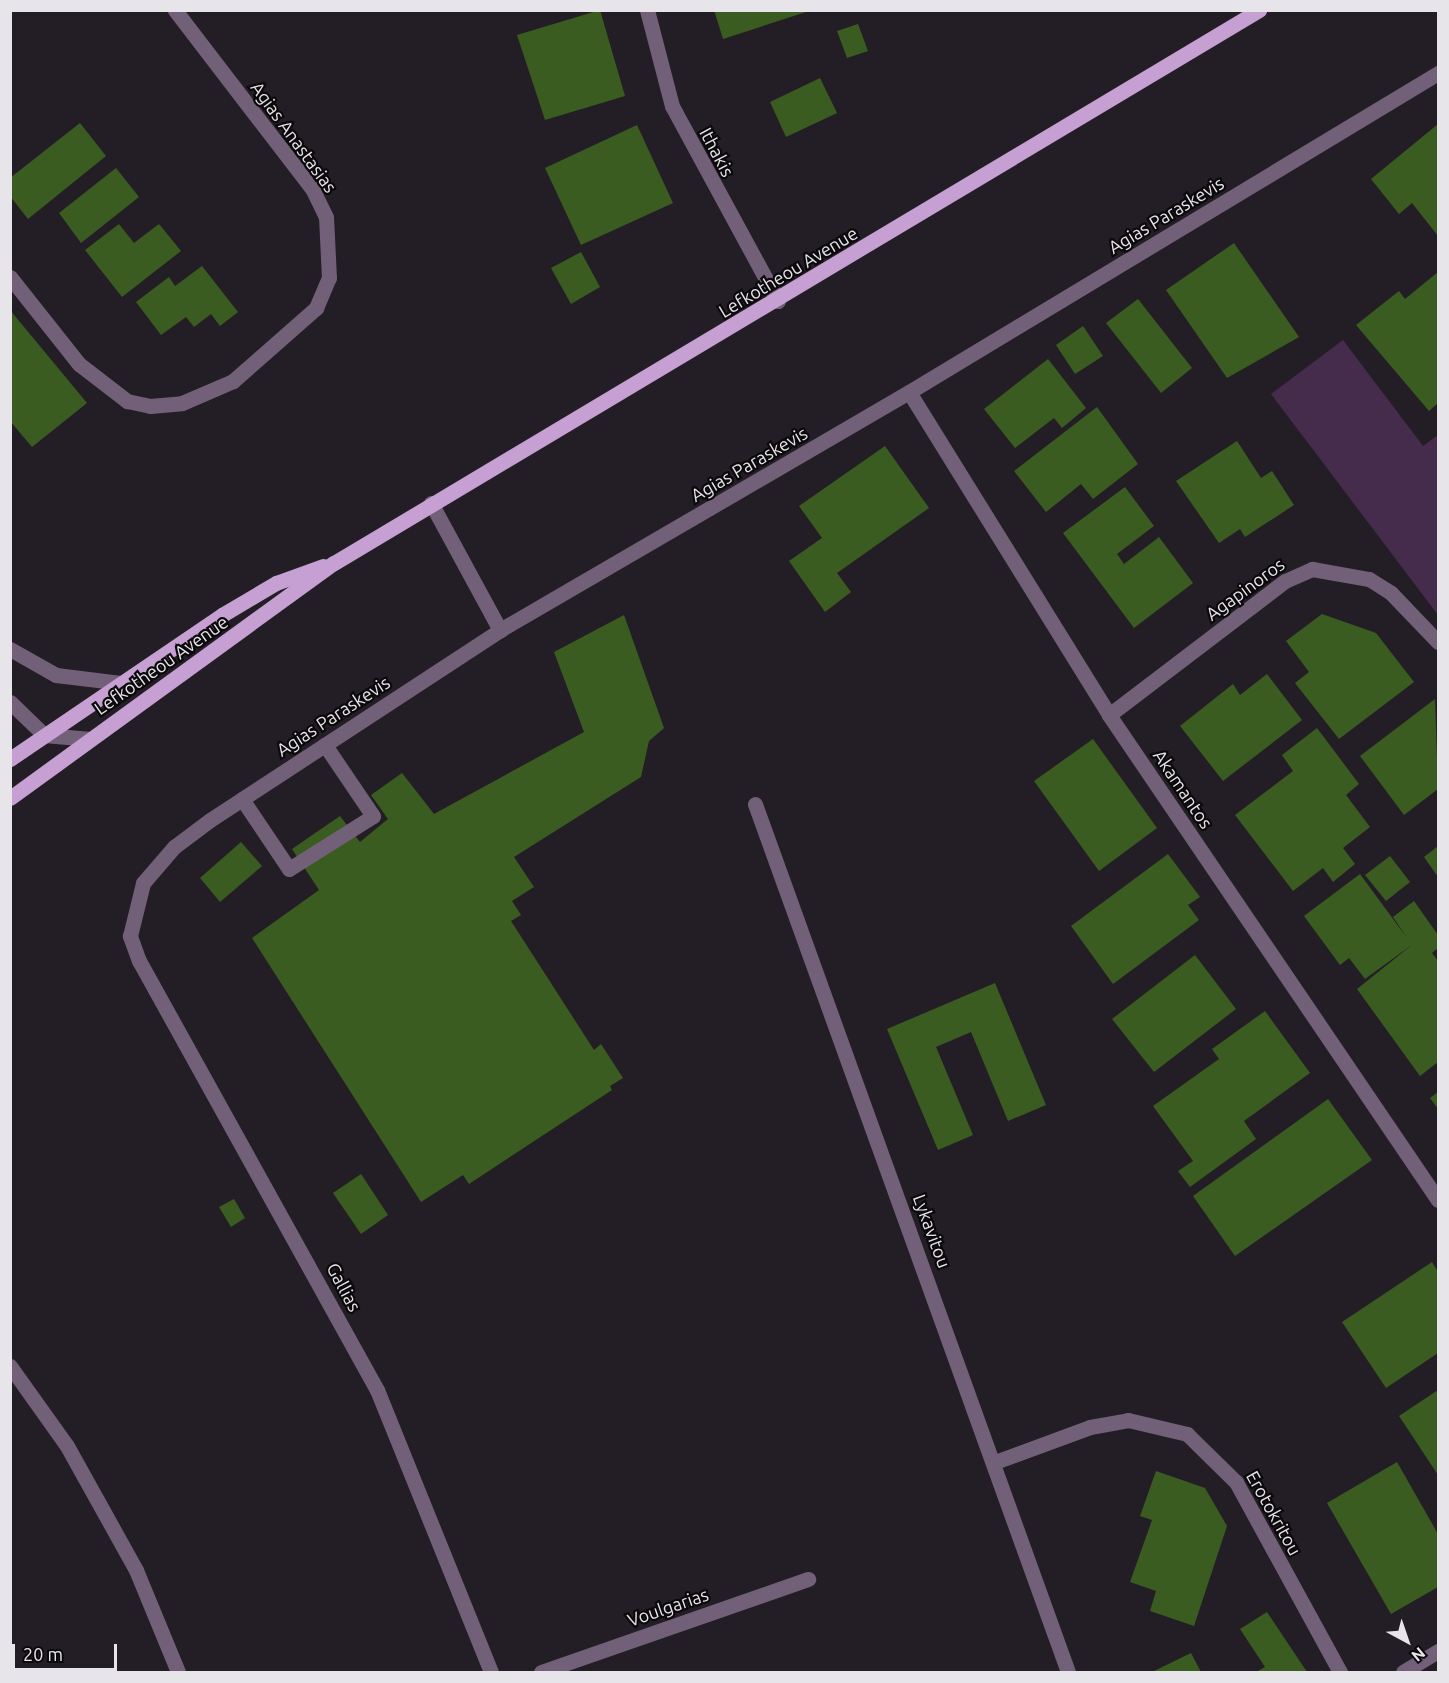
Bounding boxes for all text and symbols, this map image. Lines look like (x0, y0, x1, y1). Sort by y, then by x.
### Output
street label: Agias Anastasias (246, 77, 342, 197)
street label: Ithakis (695, 124, 739, 180)
street label: Agias Paraskevis (1104, 172, 1228, 258)
street label: Lefkotheou Avenue (715, 222, 861, 322)
street label: Agias Paraskevis (687, 422, 811, 506)
street label: Agapinoros (1201, 553, 1289, 625)
street label: Lefkotheou Avenue (90, 611, 232, 719)
street label: Agias Paraskevis (272, 671, 394, 761)
street label: Akamantos (1149, 745, 1217, 833)
street label: Lykavitou (909, 1191, 955, 1271)
street label: Gallias (322, 1259, 366, 1315)
street label: Erotokritou (1242, 1467, 1306, 1559)
street label: Voulgarias (625, 1583, 711, 1631)
north arrow (1377, 1611, 1437, 1671)
scale bar (15, 1632, 120, 1670)
text: 20 m (23, 1644, 63, 1664)
text: N (1408, 1644, 1429, 1666)

